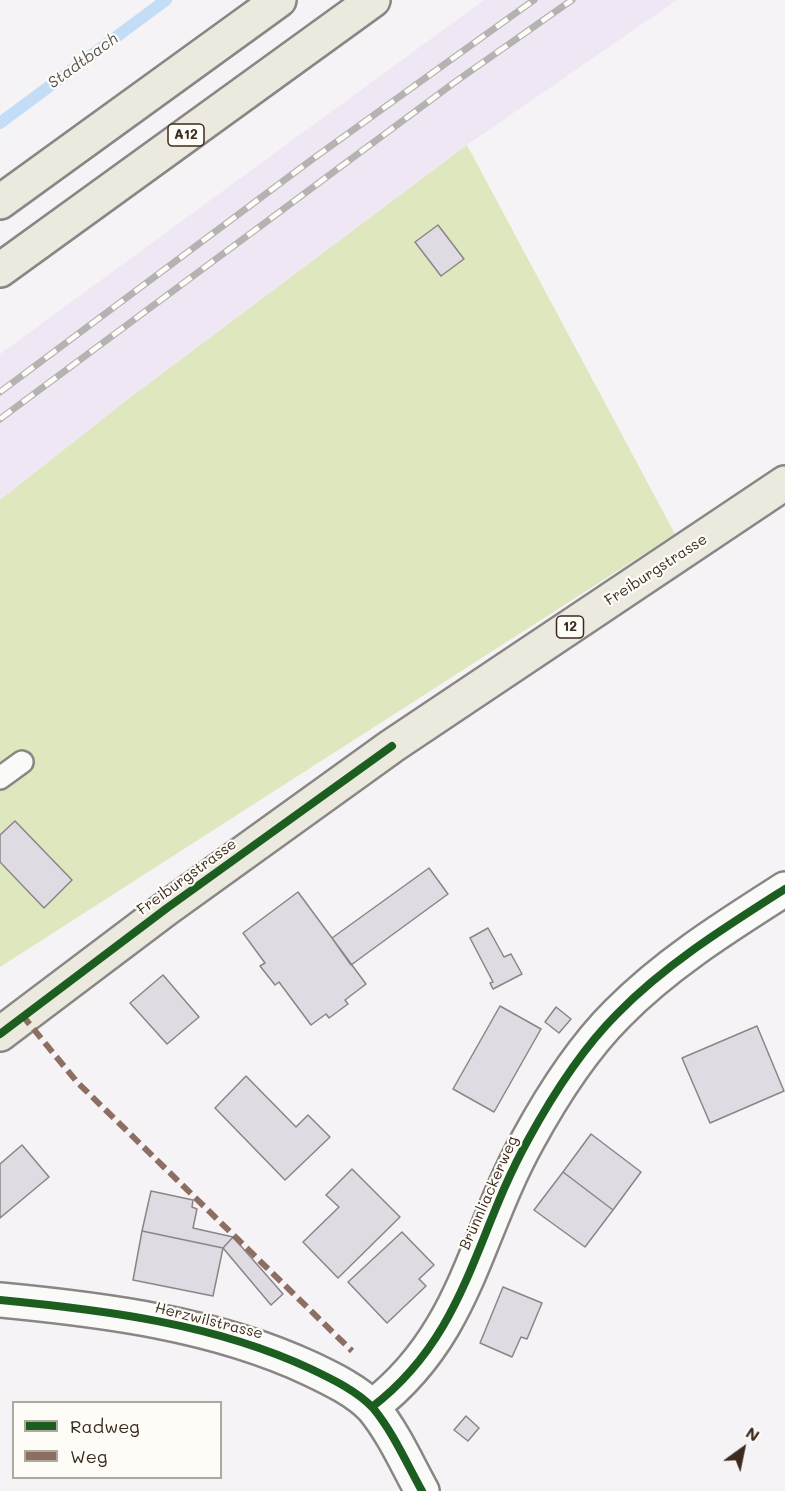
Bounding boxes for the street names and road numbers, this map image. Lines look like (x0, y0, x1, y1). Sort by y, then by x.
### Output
road number: A12 (168, 124, 204, 146)
street label: Freiburgstrasse (601, 530, 711, 610)
road number: 12 (556, 616, 584, 638)
street label: Freiburgstrasse (134, 835, 240, 919)
street label: Brünnliackerweg (456, 1133, 522, 1253)
street label: Herzwilstrasse (153, 1299, 265, 1343)

